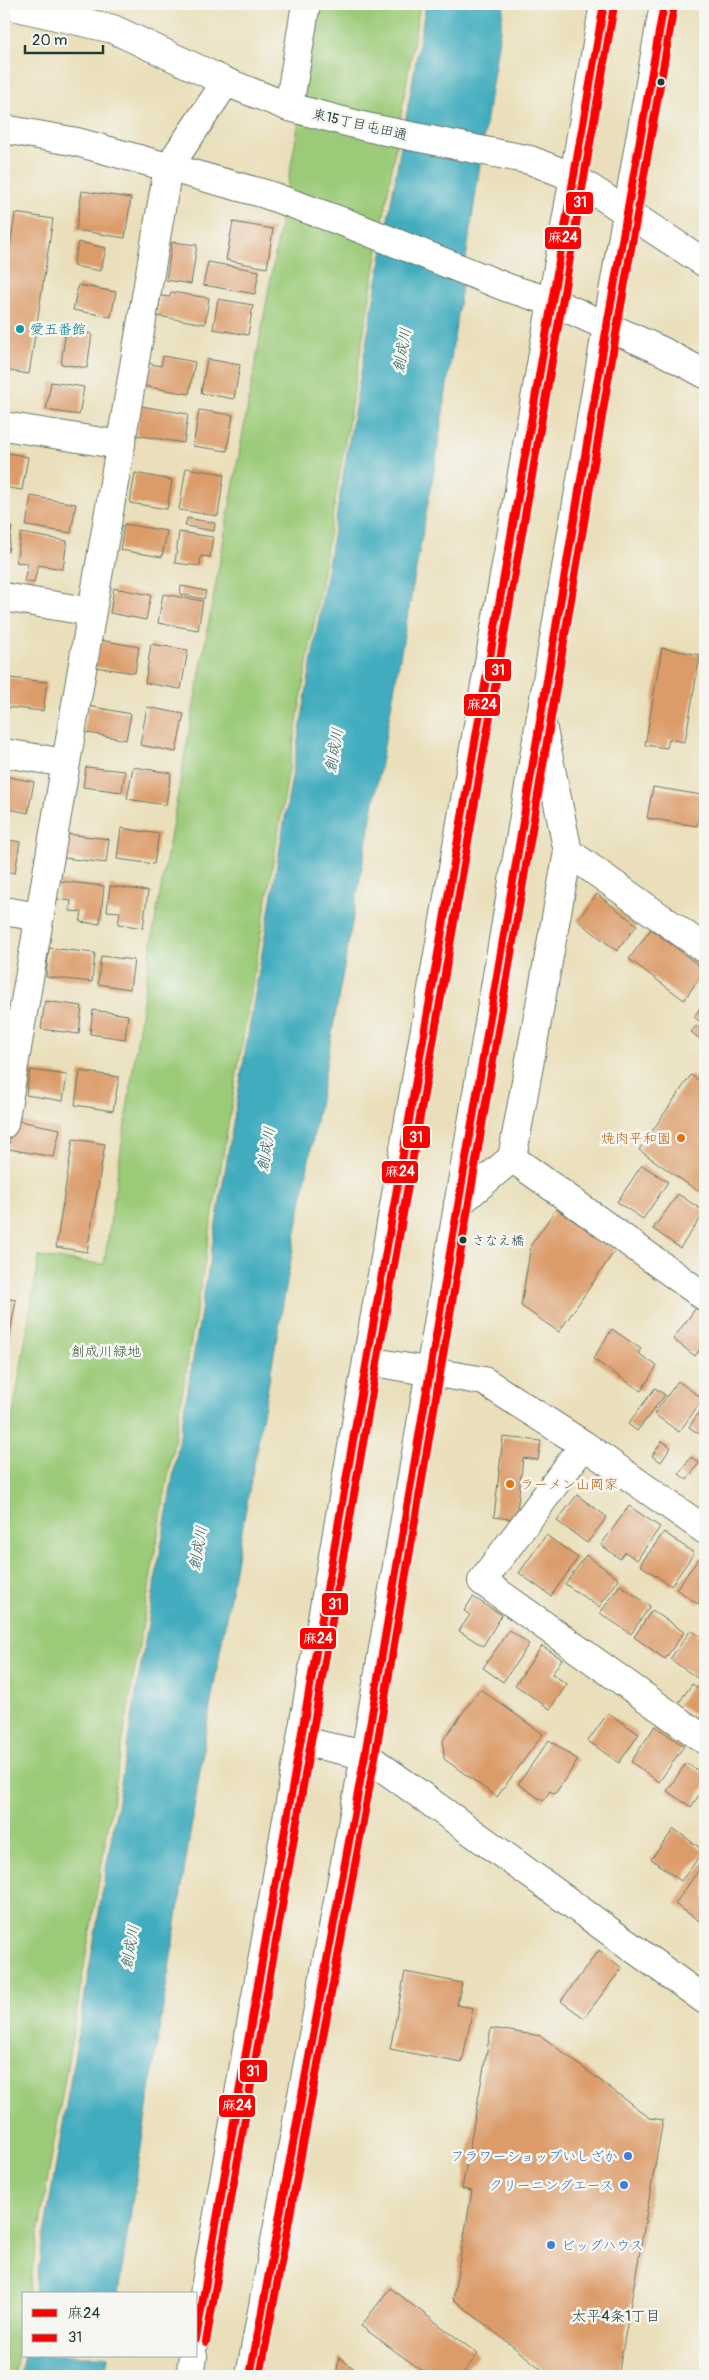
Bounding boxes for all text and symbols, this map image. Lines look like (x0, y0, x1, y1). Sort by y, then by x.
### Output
scale bar (25, 22, 102, 54)
text: 20 m (32, 31, 67, 50)
unlabelled marker (656, 77, 666, 87)
street label: 東15丁目屯田通 (311, 105, 409, 144)
line badge: 31 (565, 191, 594, 215)
text: 31 (573, 194, 587, 211)
line badge: 麻24 (544, 226, 582, 250)
text: 麻24 (548, 229, 579, 246)
place label: 愛五番館 (30, 321, 86, 338)
marker: 愛五番館 (14, 323, 26, 335)
water label: 創成川 (389, 326, 416, 374)
line badge: 31 (484, 658, 512, 682)
text: 31 (491, 662, 505, 679)
line badge: 麻24 (463, 693, 501, 717)
text: 麻24 (467, 696, 498, 713)
water label: 創成川 (321, 726, 348, 774)
water label: 創成川 (253, 1125, 280, 1173)
line badge: 31 (402, 1125, 431, 1149)
text: 31 (409, 1129, 423, 1146)
place label: 焼肉平和園 (601, 1130, 671, 1147)
marker: 焼肉平和園 (675, 1132, 687, 1144)
line badge: 麻24 (381, 1160, 419, 1184)
text: 麻24 (385, 1163, 416, 1180)
place label: さなえ橋 (472, 1233, 524, 1249)
marker: さなえ橋 (458, 1235, 468, 1245)
park label: 創成川緑地 (71, 1343, 141, 1360)
place label: ラーメン山岡家 (520, 1476, 618, 1493)
marker: ラーメン山岡家 (504, 1478, 516, 1490)
water label: 創成川 (185, 1524, 212, 1572)
line badge: 31 (321, 1592, 349, 1616)
text: 31 (328, 1596, 342, 1613)
line badge: 麻24 (299, 1627, 337, 1650)
text: 麻24 (303, 1630, 334, 1647)
water label: 創成川 (117, 1923, 144, 1971)
line badge: 31 (239, 2059, 268, 2083)
text: 31 (246, 2063, 260, 2080)
line badge: 麻24 (218, 2094, 256, 2118)
text: 麻24 (222, 2097, 253, 2114)
place label: フラワーショップいしざか (451, 2148, 618, 2165)
marker: フラワーショップいしざか (622, 2150, 634, 2162)
place label: クリーニングエース (489, 2177, 614, 2194)
marker: クリーニングエース (618, 2179, 630, 2191)
place label: ビッグハウス (561, 2237, 644, 2254)
marker: ビッグハウス (545, 2239, 557, 2251)
legend (22, 2292, 198, 2358)
text: 麻24 (68, 2304, 100, 2323)
district label: 太平4条1丁目 (571, 2307, 661, 2326)
text: 31 (68, 2328, 82, 2347)

